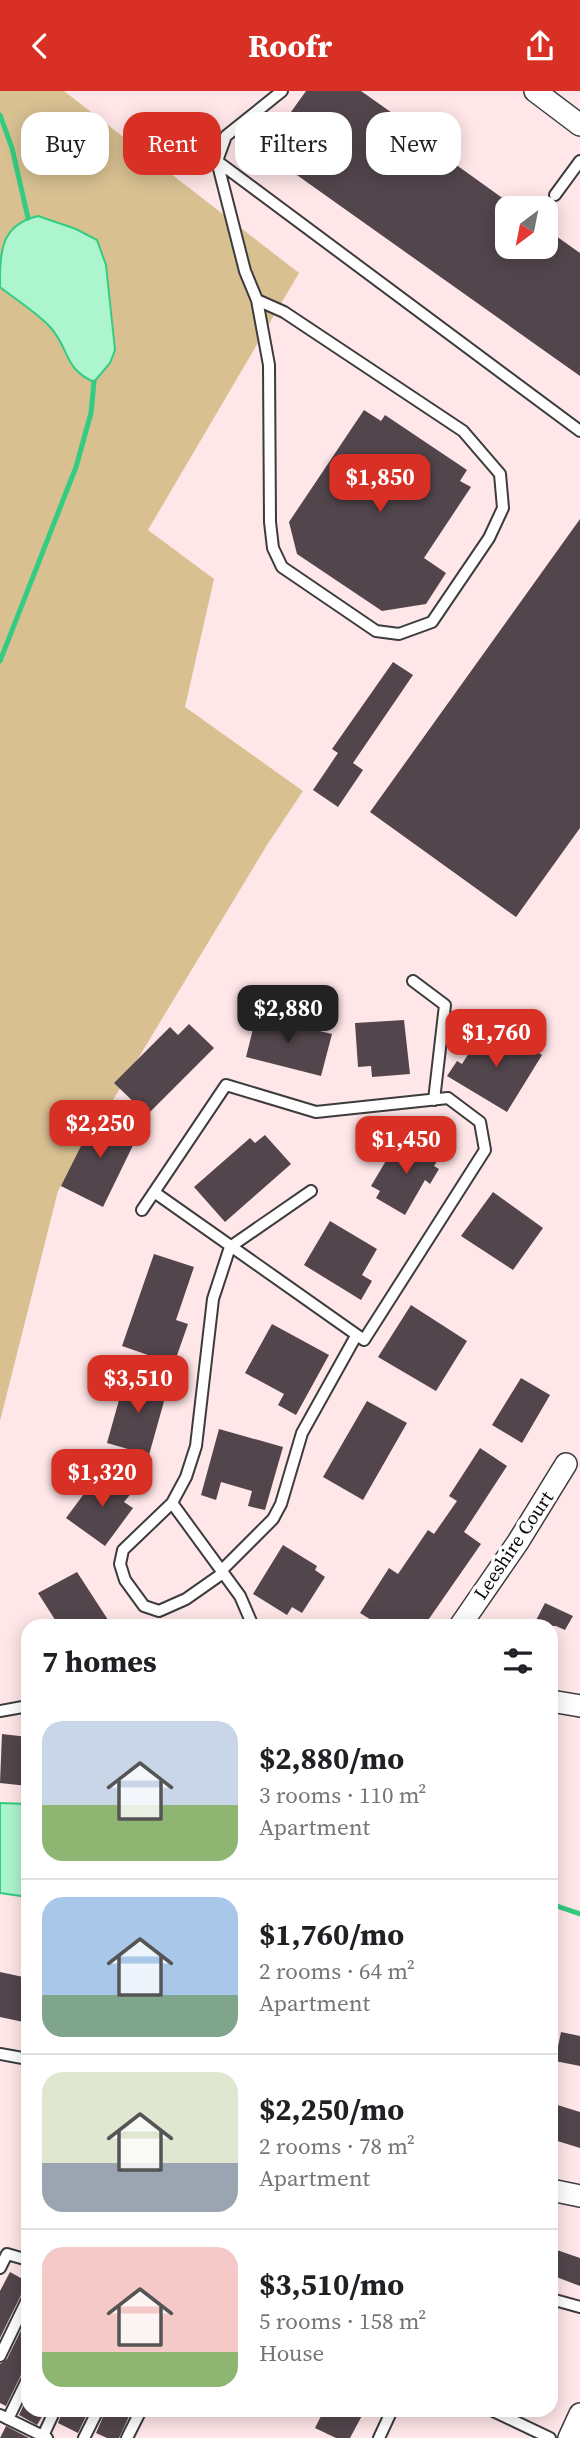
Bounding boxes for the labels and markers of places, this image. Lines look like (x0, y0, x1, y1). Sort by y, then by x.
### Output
pin: $1,850 (323, 455, 437, 514)
pin: $2,880 (231, 985, 345, 1045)
pin: $1,760 (439, 1009, 553, 1069)
pin: $2,250 (43, 1101, 157, 1160)
pin: $1,450 (349, 1117, 463, 1176)
pin: $3,510 (81, 1355, 195, 1415)
pin: $1,320 (45, 1449, 159, 1509)

